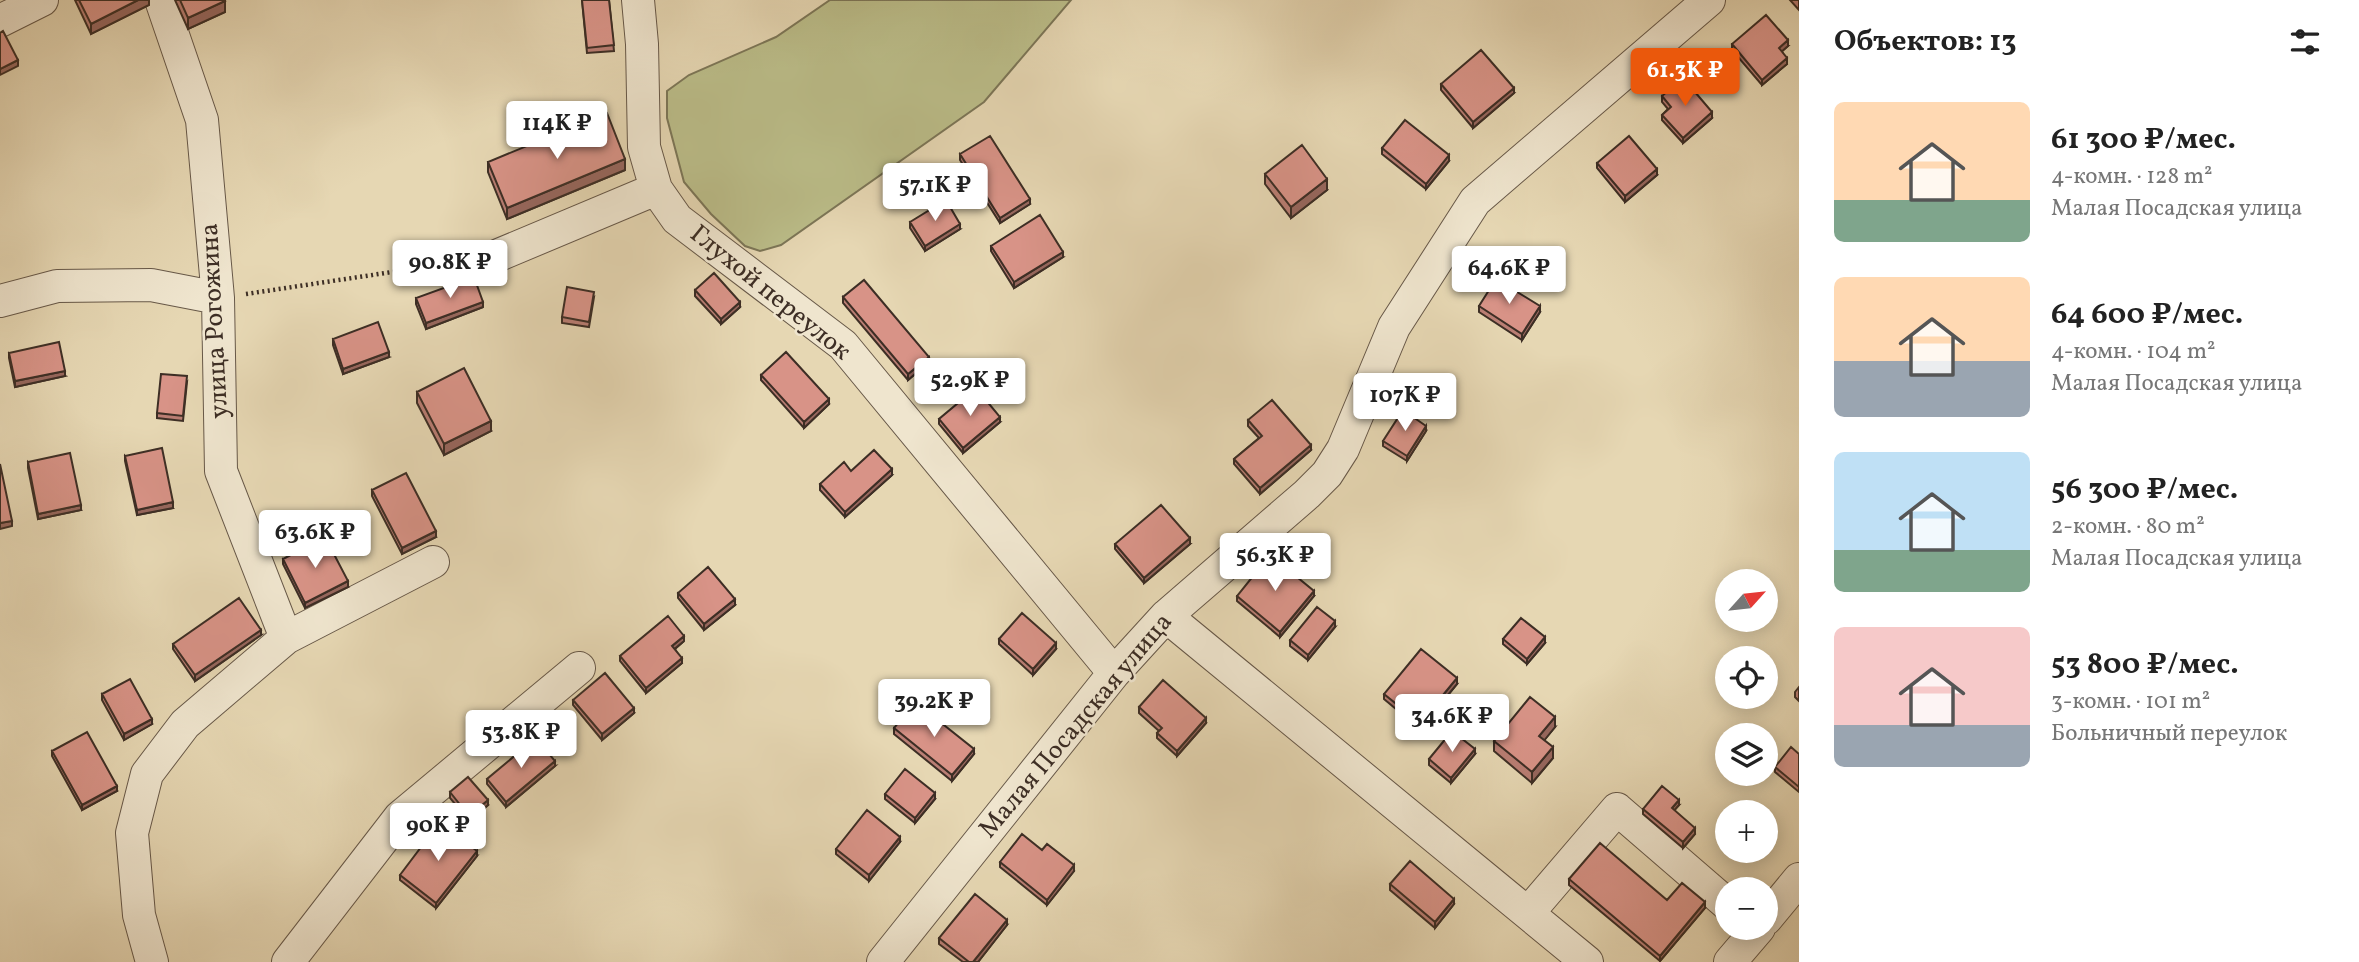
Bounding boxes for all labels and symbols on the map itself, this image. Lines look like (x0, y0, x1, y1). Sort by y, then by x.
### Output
pin: 61.3K ₽ (1620, 48, 1750, 108)
pin: 114K ₽ (500, 102, 614, 161)
pin: 57.1K ₽ (870, 164, 1000, 223)
street label: Глухой переулок (682, 217, 858, 369)
street label: улица Рогожина (192, 222, 238, 420)
pin: 90.8K ₽ (385, 240, 515, 300)
pin: 64.6K ₽ (1444, 246, 1574, 306)
pin: 52.9K ₽ (905, 358, 1035, 418)
pin: 107K ₽ (1348, 374, 1462, 433)
pin: 63.6K ₽ (250, 510, 380, 570)
pin: 56.3K ₽ (1210, 534, 1340, 593)
north arrow (1715, 569, 1778, 632)
street label: Малая Посадская улица (971, 606, 1181, 846)
pin: 39.2K ₽ (869, 680, 999, 739)
pin: 34.6K ₽ (1387, 694, 1517, 754)
pin: 53.8K ₽ (456, 710, 586, 770)
pin: 90K ₽ (389, 804, 487, 863)

